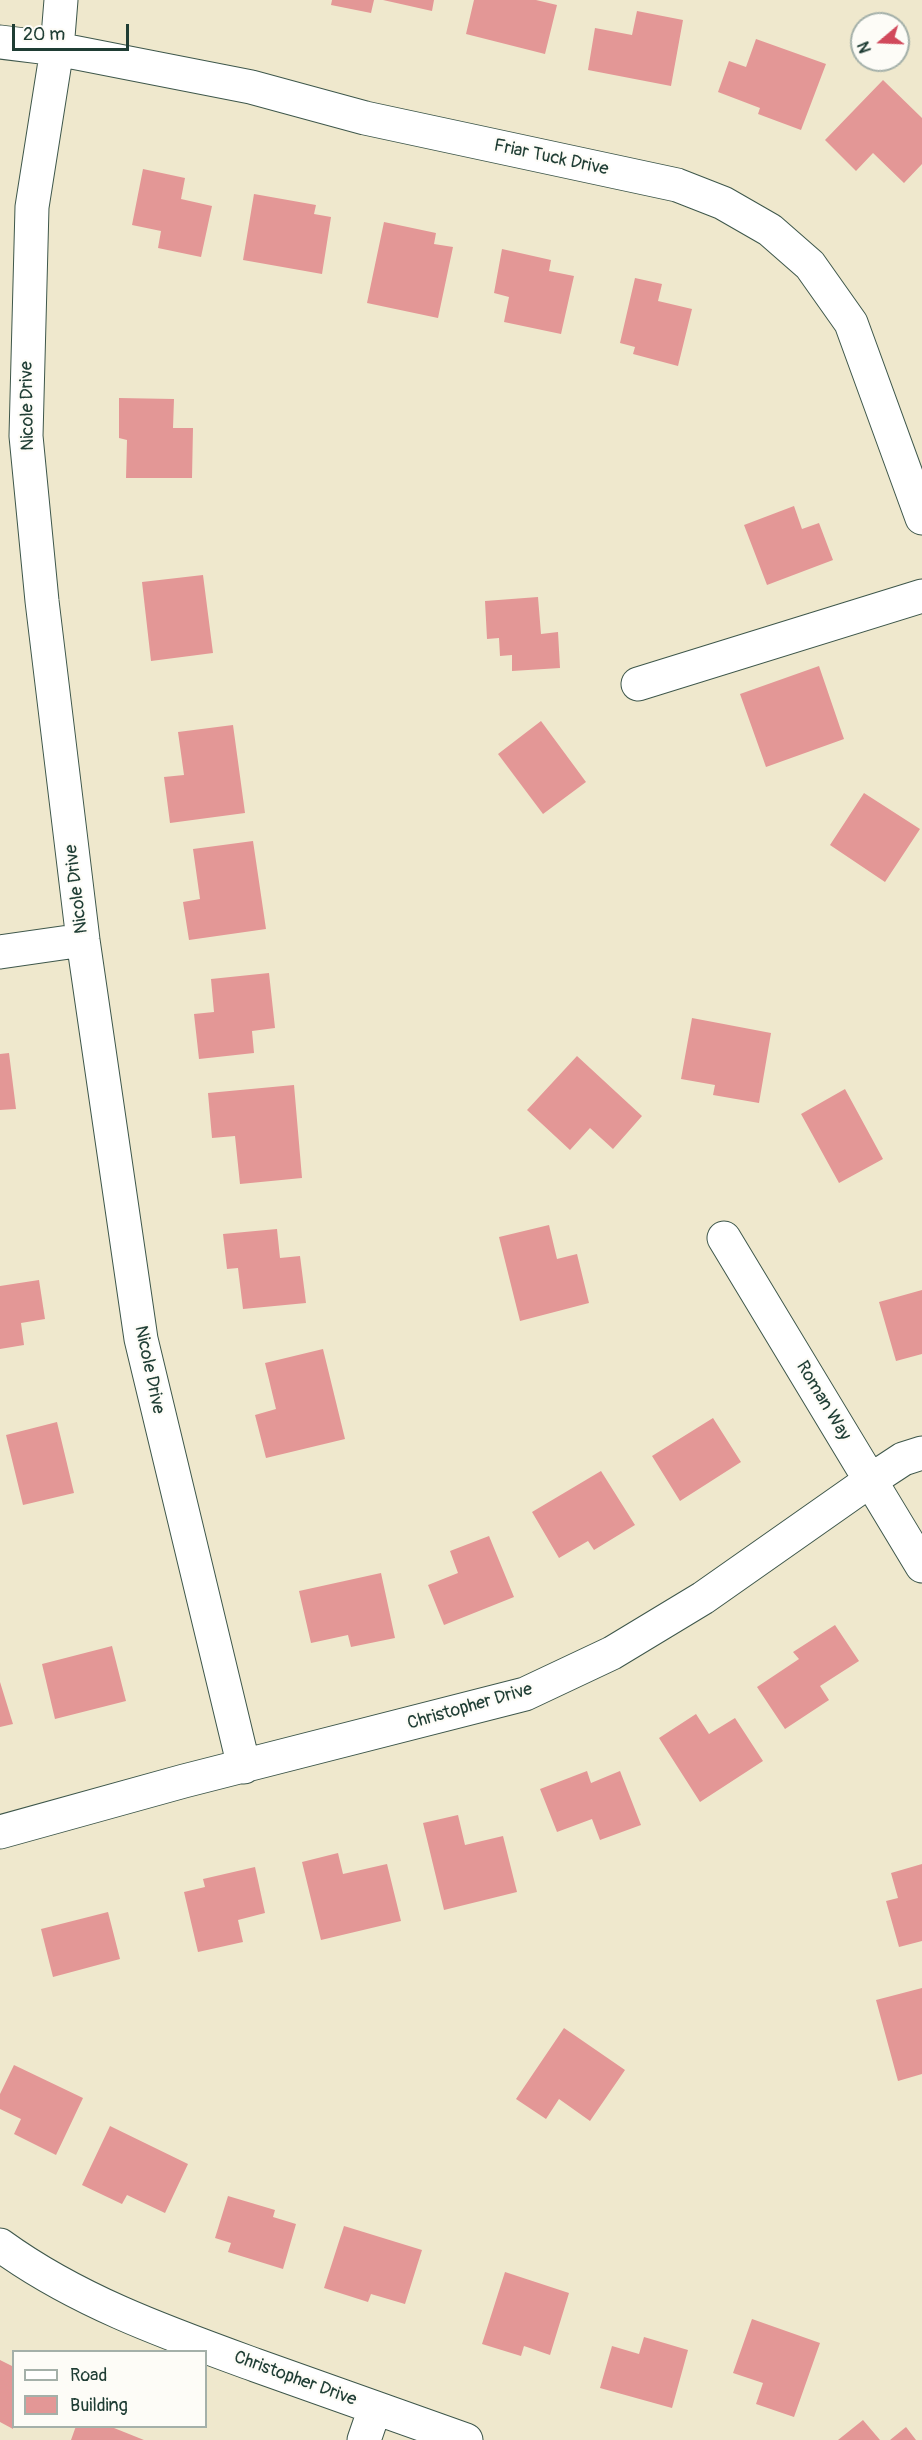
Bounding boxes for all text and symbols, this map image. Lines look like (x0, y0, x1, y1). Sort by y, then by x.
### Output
scale bar (15, 12, 132, 50)
north arrow (850, 12, 910, 72)
text: 20 m (23, 23, 65, 46)
text: N (854, 39, 876, 56)
street label: Friar Tuck Drive (492, 135, 610, 181)
street label: Nicole Drive (16, 361, 40, 451)
street label: Nicole Drive (61, 843, 93, 935)
street label: Nicole Drive (129, 1324, 169, 1416)
street label: Roman Way (791, 1357, 855, 1445)
street label: Christopher Drive (405, 1679, 535, 1735)
street label: Christopher Drive (231, 2347, 359, 2411)
legend (12, 2350, 207, 2428)
text: Road (70, 2364, 107, 2387)
text: Building (70, 2394, 128, 2417)

